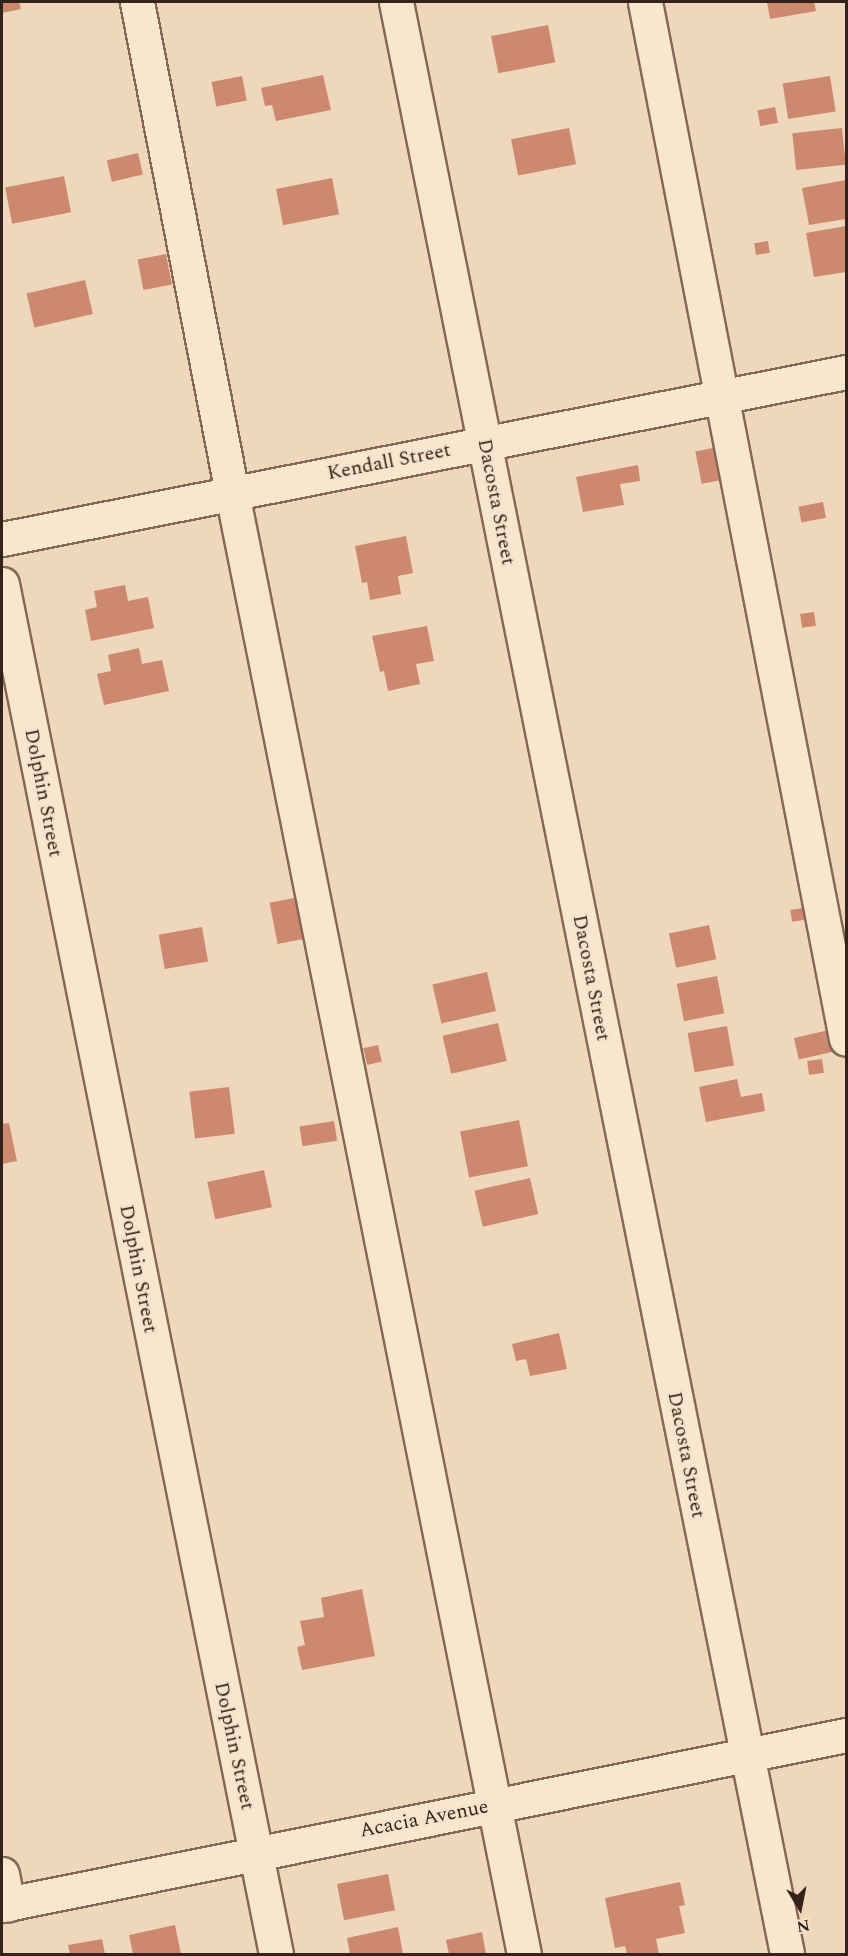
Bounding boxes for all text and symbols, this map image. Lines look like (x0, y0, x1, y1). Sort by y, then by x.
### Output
street label: Dacosta Street (472, 437, 520, 567)
street label: Kendall Street (325, 438, 453, 486)
street label: Dolphin Street (19, 727, 67, 859)
street label: Dacosta Street (567, 913, 615, 1043)
street label: Dolphin Street (114, 1203, 162, 1335)
street label: Dacosta Street (662, 1390, 710, 1520)
street label: Dolphin Street (209, 1680, 259, 1812)
street label: Acacia Avenue (358, 1795, 490, 1843)
north arrow (770, 1878, 830, 1938)
text: N (795, 1913, 812, 1939)

